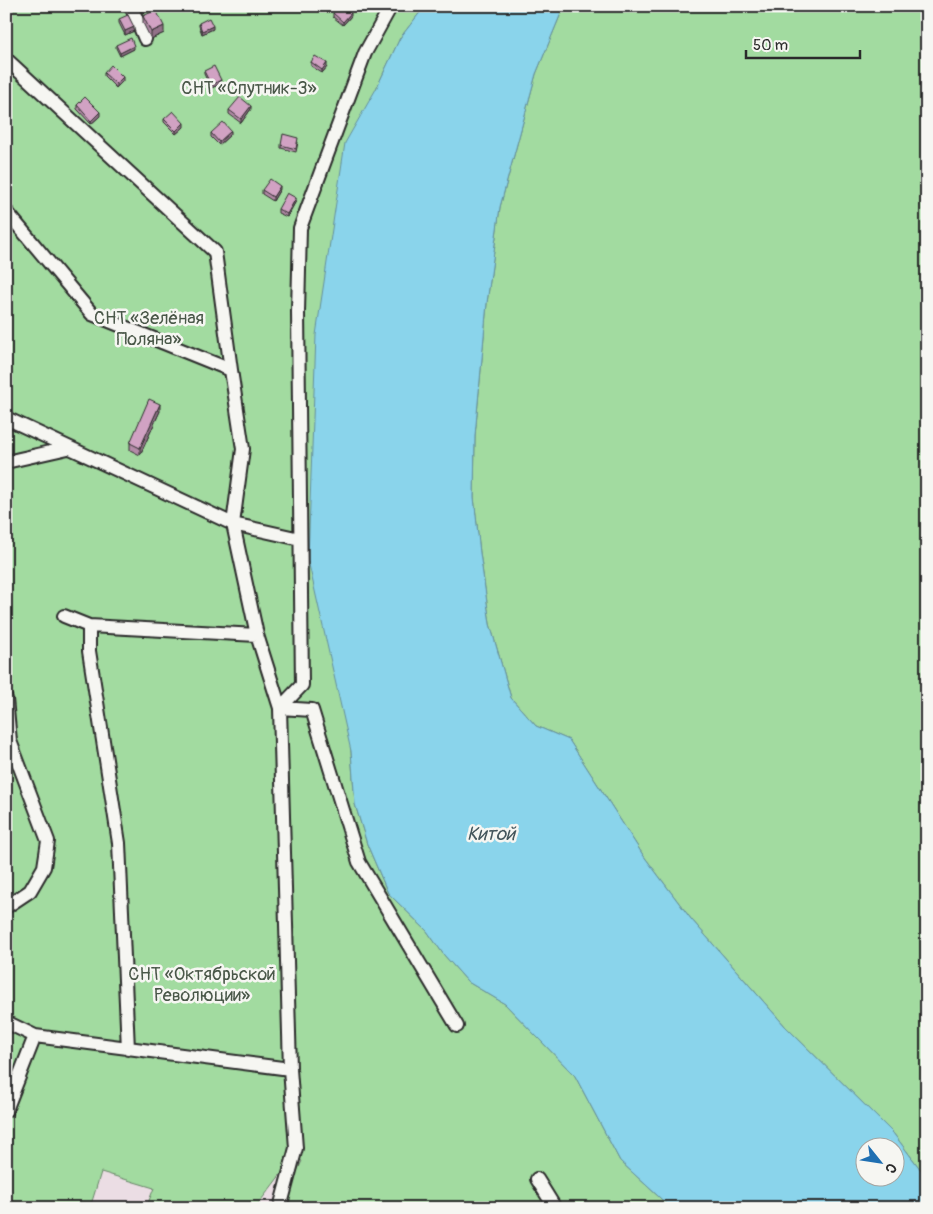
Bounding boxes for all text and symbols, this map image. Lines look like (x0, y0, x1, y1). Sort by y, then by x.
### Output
scale bar (746, 28, 859, 60)
text: 50 m (753, 36, 788, 55)
park label: СНТ «Спутник-3» (181, 77, 317, 100)
park label: СНТ «Зелёная Поляна» (94, 307, 204, 351)
water label: Китой (467, 822, 517, 846)
park label: СНТ «Октябрьской Революции» (128, 963, 276, 1007)
north arrow (856, 1136, 906, 1186)
text: С (881, 1160, 900, 1177)

